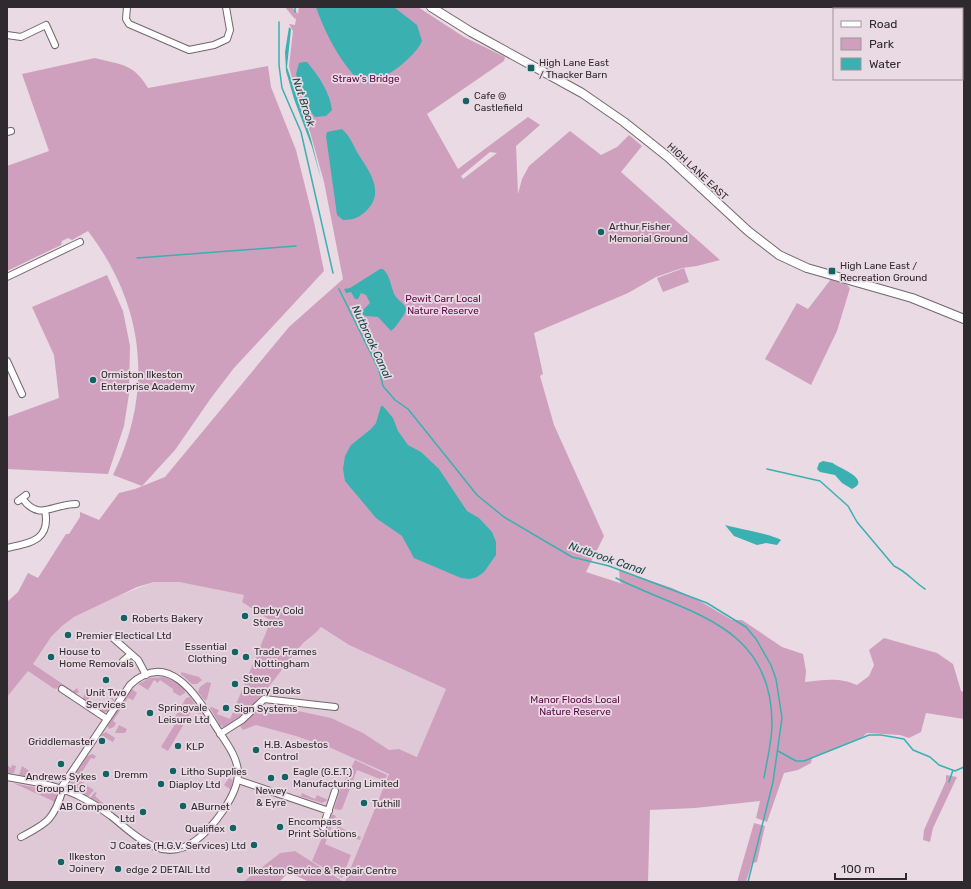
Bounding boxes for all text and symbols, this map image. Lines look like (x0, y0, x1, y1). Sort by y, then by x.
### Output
legend (833, 8, 963, 80)
text: Road (869, 17, 897, 31)
text: Park (869, 37, 895, 51)
place label: High Lane East / Thacker Barn (539, 57, 609, 81)
text: Water (869, 57, 901, 71)
marker: High Lane East / Thacker Barn (526, 63, 536, 73)
park label: Straw's Bridge (332, 73, 400, 85)
water label: Nut Brook (289, 76, 318, 129)
place label: Cafe @ Castlefield (474, 90, 523, 114)
marker: Cafe @ Castlefield (461, 96, 471, 106)
street label: HIGH LANE EAST (664, 141, 730, 203)
place label: Arthur Fisher Memorial Ground (609, 221, 688, 245)
marker: Arthur Fisher Memorial Ground (596, 227, 606, 237)
place label: High Lane East / Recreation Ground (840, 260, 927, 284)
marker: High Lane East / Recreation Ground (827, 266, 837, 276)
park label: Pewit Carr Local Nature Reserve (405, 293, 481, 317)
water label: Nutbrook Canal (349, 303, 394, 381)
place label: Ormiston Ilkeston Enterprise Academy (101, 369, 195, 393)
marker: Ormiston Ilkeston Enterprise Academy (88, 375, 98, 385)
water label: Nutbrook Canal (567, 539, 647, 578)
place label: Derby Cold Stores (253, 605, 304, 629)
marker: Derby Cold Stores (240, 611, 250, 621)
marker: Roberts Bakery (119, 613, 129, 623)
place label: Roberts Bakery (132, 613, 204, 625)
marker: Premier Electical Ltd (63, 630, 73, 640)
place label: Premier Electical Ltd (76, 630, 172, 642)
place label: Essential Clothing (185, 641, 227, 665)
place label: House to Home Removals (59, 646, 134, 670)
place label: Trade Frames Nottingham (254, 646, 317, 670)
marker: Essential Clothing (230, 647, 240, 657)
marker: House to Home Removals (46, 652, 56, 662)
marker: Trade Frames Nottingham (241, 652, 251, 662)
place label: Steve Deery Books (243, 673, 301, 697)
marker: Unit Two Services (101, 675, 111, 685)
marker: Steve Deery Books (230, 679, 240, 689)
place label: Unit Two Services (86, 687, 126, 711)
park label: Manor Floods Local Nature Reserve (530, 694, 620, 718)
place label: Springvale Leisure Ltd (158, 702, 209, 726)
marker: Sign Systems (221, 703, 231, 713)
place label: Sign Systems (234, 703, 297, 715)
marker: Springvale Leisure Ltd (145, 708, 155, 718)
place label: Griddlemaster (28, 736, 94, 748)
marker: Griddlemaster (97, 736, 107, 746)
place label: H.B. Asbestos Control (264, 739, 328, 763)
marker: KLP (173, 741, 183, 751)
place label: KLP (186, 741, 205, 753)
marker: H.B. Asbestos Control (251, 745, 261, 755)
marker: Andrews Sykes Group PLC (56, 759, 66, 769)
marker: Litho Supplies (168, 766, 178, 776)
place label: Litho Supplies (181, 766, 247, 778)
place label: Eagle (G.E.T.) Manufacturing Limited (293, 766, 399, 790)
marker: Dremm (101, 769, 111, 779)
place label: Dremm (114, 769, 148, 781)
place label: Andrews Sykes Group PLC (26, 771, 96, 795)
marker: Eagle (G.E.T.) Manufacturing Limited (280, 772, 290, 782)
marker: Newey & Eyre (266, 773, 276, 783)
marker: Diaploy Ltd (156, 779, 166, 789)
place label: Diaploy Ltd (169, 779, 221, 791)
place label: Newey & Eyre (255, 785, 287, 809)
marker: Tuthill (359, 798, 369, 808)
place label: Tuthill (372, 798, 400, 810)
place label: AB Components Ltd (60, 801, 135, 825)
marker: ABurnet (178, 801, 188, 811)
place label: ABurnet (191, 801, 230, 813)
marker: AB Components Ltd (138, 807, 148, 817)
place label: Encompass Print Solutions (288, 816, 357, 840)
marker: Encompass Print Solutions (275, 822, 285, 832)
place label: Qualiflex (185, 823, 226, 835)
marker: Qualiflex (228, 823, 238, 833)
place label: J Coates (H.G.V. Services) Ltd (110, 840, 246, 852)
marker: J Coates (H.G.V. Services) Ltd (249, 840, 259, 850)
place label: Ilkeston Joinery (69, 851, 105, 875)
scale bar (835, 855, 906, 881)
marker: Ilkeston Joinery (56, 857, 66, 867)
text: 100 m (841, 862, 875, 876)
marker: edge 2 DETAIL Ltd (113, 864, 123, 874)
place label: edge 2 DETAIL Ltd (126, 864, 210, 876)
marker: Ilkeston Service & Repair Centre (235, 865, 245, 875)
place label: Ilkeston Service & Repair Centre (248, 865, 397, 877)

